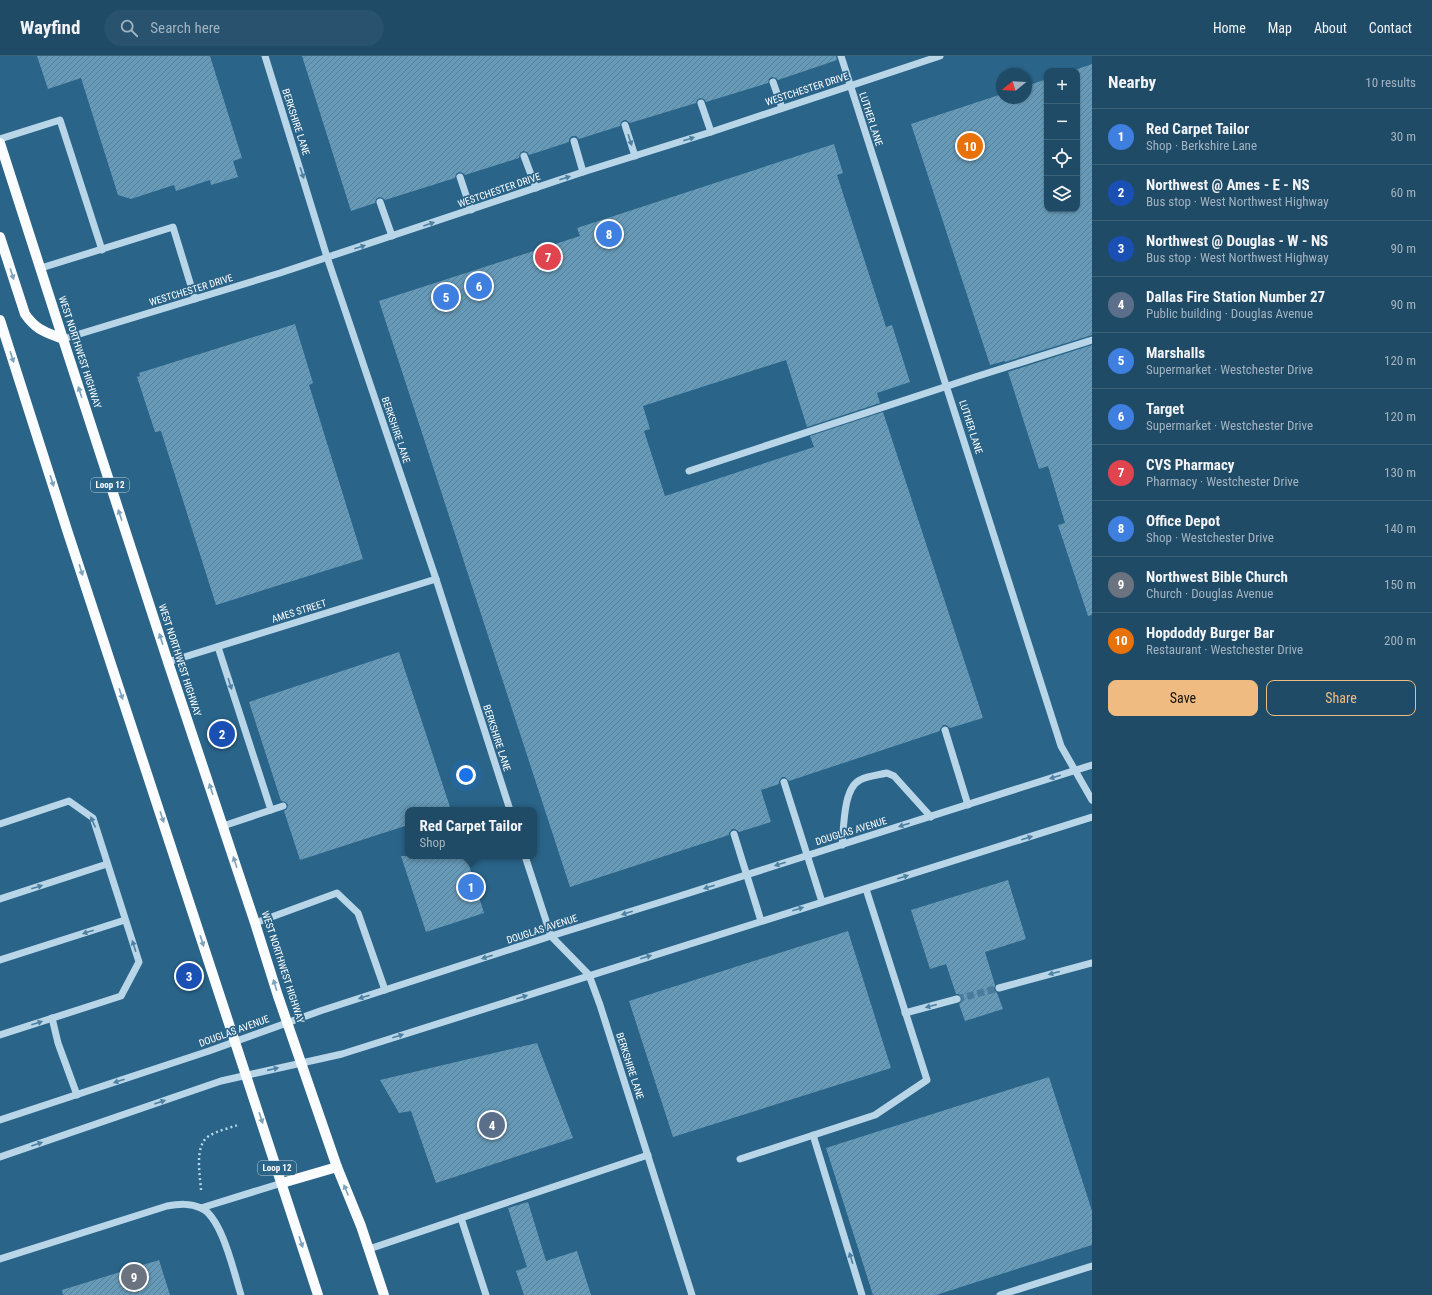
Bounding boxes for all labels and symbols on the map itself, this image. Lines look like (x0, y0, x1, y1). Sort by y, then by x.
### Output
north arrow (996, 68, 1032, 104)
street label: WESTCHESTER DRIVE (764, 70, 850, 108)
street label: BERKSHIRE LANE (280, 87, 312, 157)
street label: LUTHER LANE (857, 91, 885, 147)
pin: 10 (957, 131, 983, 161)
one-way arrow (627, 134, 633, 146)
one-way arrow (684, 135, 696, 141)
one-way arrow (299, 168, 305, 180)
street label: WESTCHESTER DRIVE (456, 171, 542, 209)
one-way arrow (560, 175, 572, 181)
pin: 8 (596, 219, 622, 249)
one-way arrow (423, 221, 435, 227)
pin: 7 (535, 242, 561, 272)
one-way arrow (354, 243, 366, 249)
one-way arrow (9, 268, 15, 280)
pin: 6 (466, 271, 492, 301)
street label: WESTCHESTER DRIVE (148, 272, 234, 308)
pin: 5 (433, 282, 459, 312)
street label: WEST NORTHWEST HIGHWAY (57, 294, 104, 410)
one-way arrow (9, 351, 15, 363)
one-way arrow (77, 385, 83, 397)
street label: BERKSHIRE LANE (379, 395, 413, 465)
street label: LUTHER LANE (957, 399, 985, 455)
one-way arrow (49, 475, 55, 487)
road number: Loop 12 (91, 478, 129, 492)
one-way arrow (117, 509, 123, 521)
one-way arrow (78, 565, 84, 577)
street label: AMES STREET (270, 597, 328, 625)
street label: WEST NORTHWEST HIGHWAY (157, 602, 204, 718)
one-way arrow (158, 632, 164, 644)
one-way arrow (227, 679, 233, 691)
one-way arrow (118, 688, 124, 700)
street label: BERKSHIRE LANE (481, 703, 513, 773)
pin: 2 (209, 719, 235, 749)
your location (456, 765, 476, 785)
one-way arrow (1049, 774, 1061, 780)
one-way arrow (207, 782, 213, 794)
one-way arrow (159, 812, 165, 824)
street label: DOUGLAS AVENUE (814, 815, 888, 847)
one-way arrow (90, 817, 96, 828)
one-way arrow (898, 822, 910, 828)
one-way arrow (1021, 835, 1033, 841)
one-way arrow (232, 855, 238, 867)
one-way arrow (774, 861, 786, 867)
pin: 1 (458, 872, 484, 902)
one-way arrow (897, 874, 909, 880)
one-way arrow (31, 884, 43, 890)
one-way arrow (703, 884, 715, 890)
one-way arrow (793, 906, 805, 912)
street label: WEST NORTHWEST HIGHWAY (260, 909, 307, 1025)
one-way arrow (621, 910, 633, 916)
street label: DOUGLAS AVENUE (505, 912, 579, 946)
one-way arrow (82, 929, 94, 935)
one-way arrow (200, 935, 206, 947)
one-way arrow (131, 939, 137, 951)
one-way arrow (481, 954, 493, 960)
one-way arrow (640, 954, 652, 960)
pin: 3 (176, 961, 202, 991)
one-way arrow (1048, 970, 1060, 976)
one-way arrow (272, 979, 278, 991)
one-way arrow (516, 993, 528, 999)
one-way arrow (357, 994, 369, 1000)
one-way arrow (925, 1003, 937, 1009)
street label: DOUGLAS AVENUE (197, 1013, 271, 1049)
one-way arrow (31, 1020, 43, 1026)
street label: BERKSHIRE LANE (614, 1031, 646, 1101)
one-way arrow (393, 1033, 405, 1039)
one-way arrow (266, 1065, 279, 1071)
one-way arrow (113, 1078, 125, 1084)
one-way arrow (154, 1098, 166, 1104)
pin: 4 (479, 1110, 505, 1140)
one-way arrow (258, 1113, 264, 1125)
one-way arrow (31, 1141, 43, 1147)
road number: Loop 12 (258, 1161, 296, 1175)
one-way arrow (343, 1183, 349, 1195)
one-way arrow (298, 1236, 304, 1248)
one-way arrow (848, 1251, 854, 1263)
pin: 9 (121, 1262, 147, 1292)

